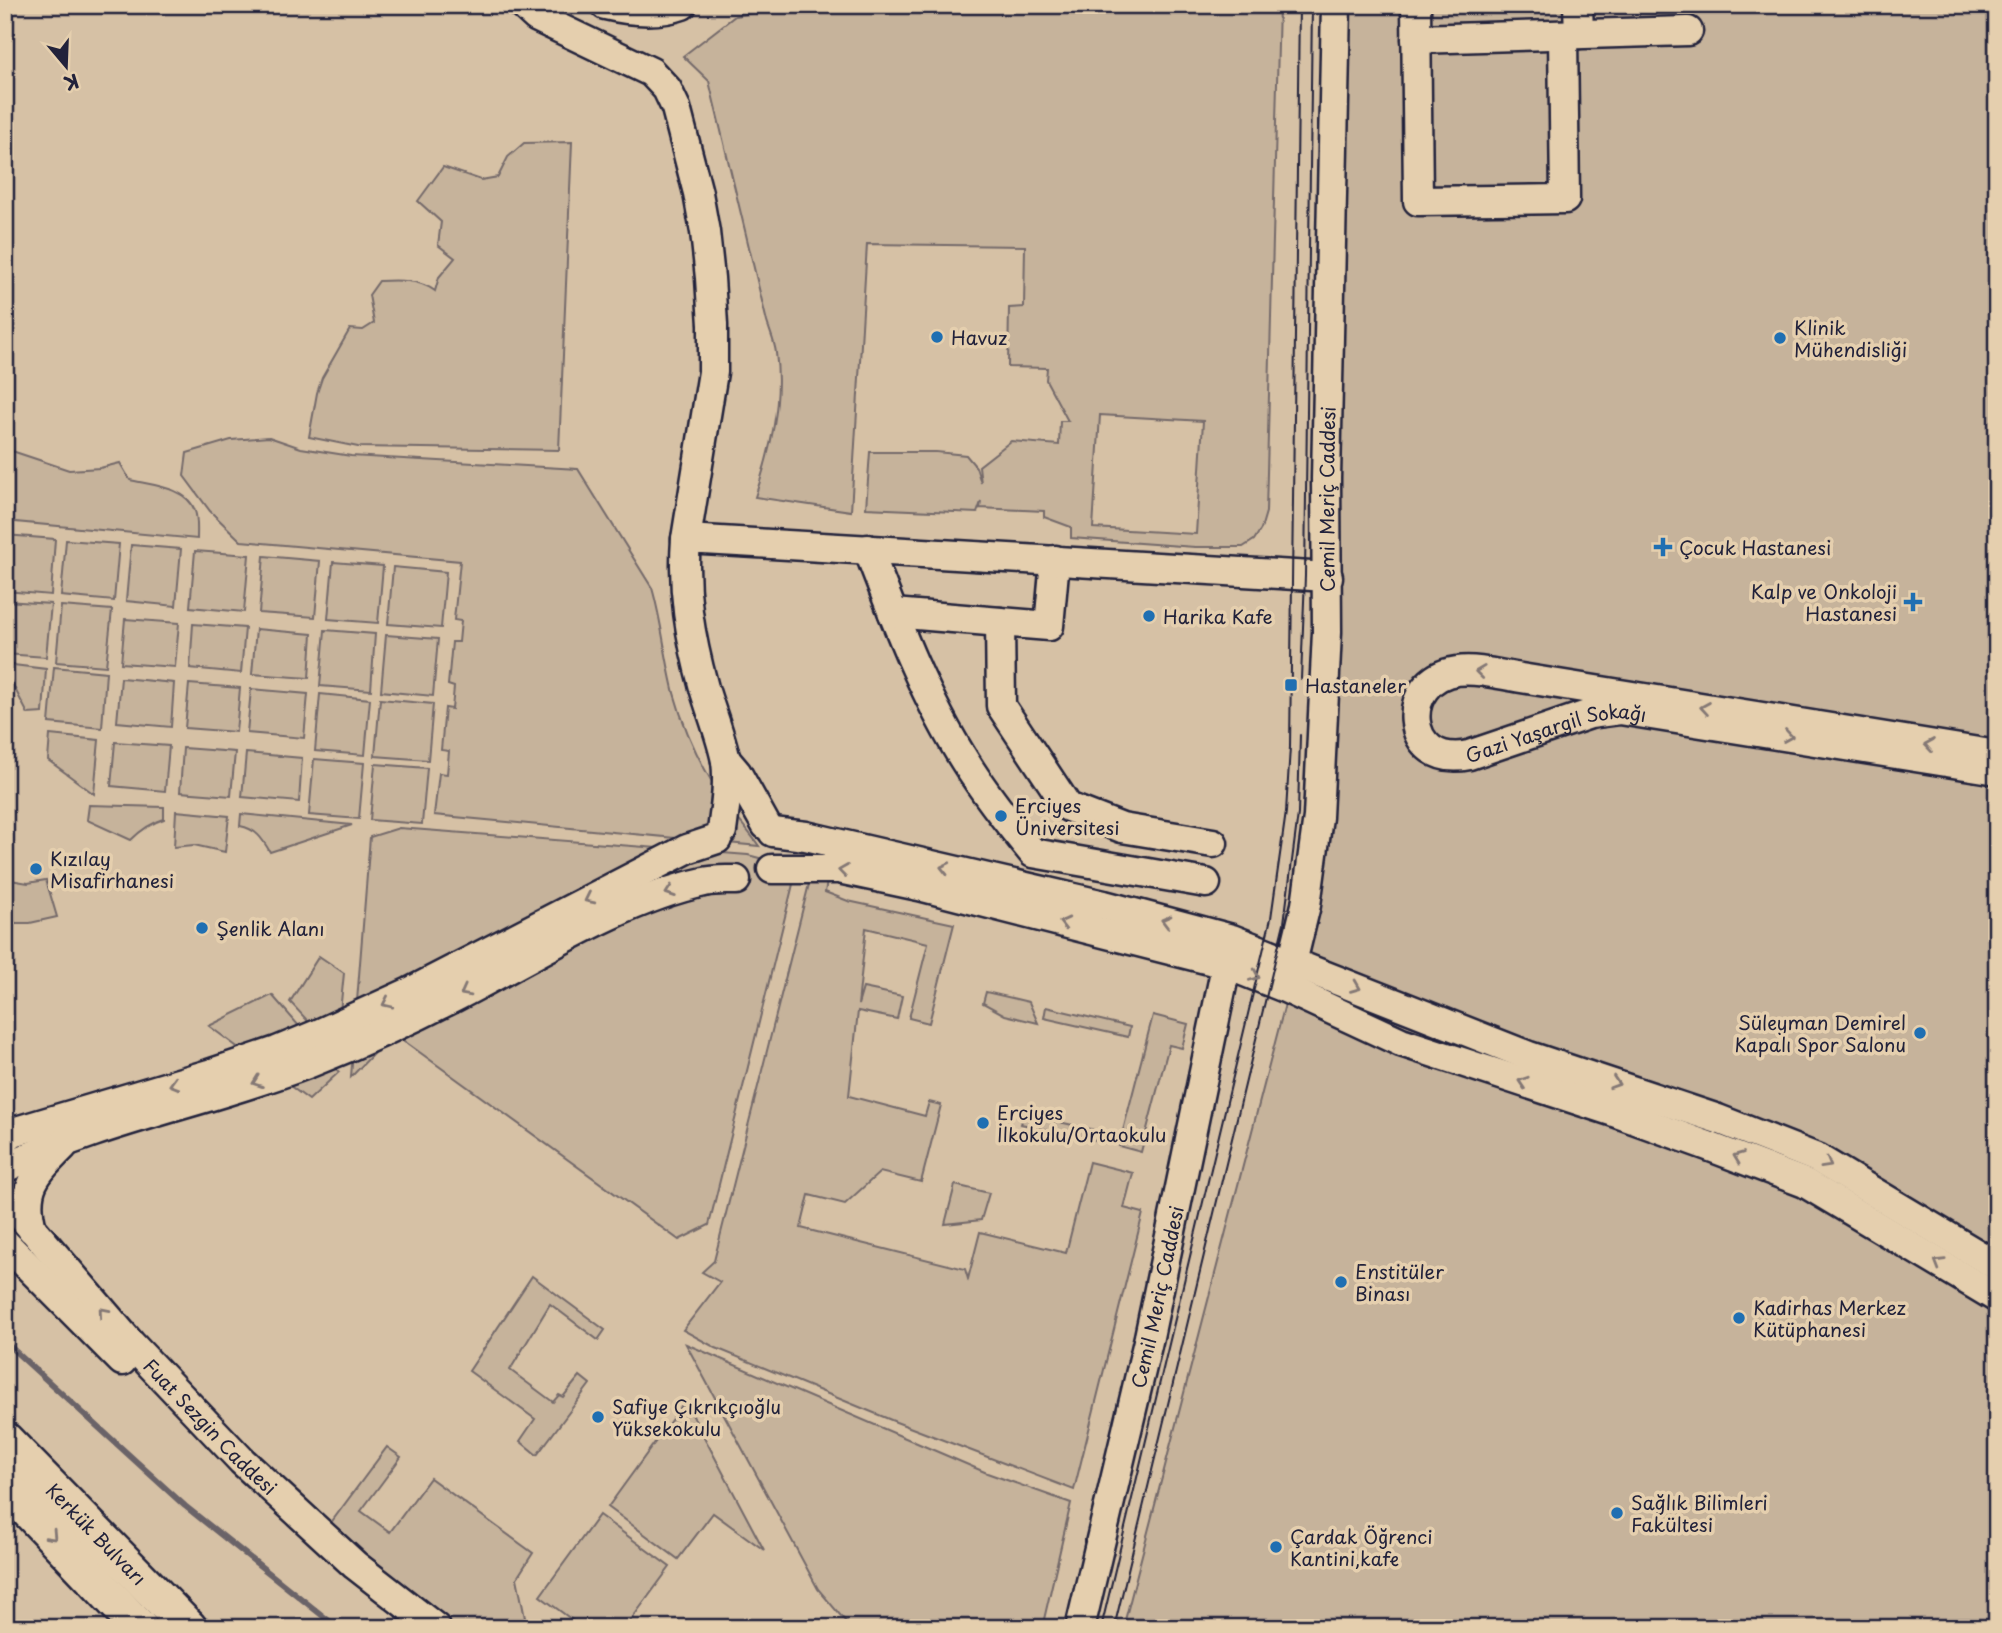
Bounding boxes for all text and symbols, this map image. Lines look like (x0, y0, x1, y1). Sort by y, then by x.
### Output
north arrow (32, 32, 102, 102)
text: K (61, 68, 83, 99)
place label: Klinik Mühendisliği (1794, 313, 1907, 363)
place label: Havuz (951, 323, 1007, 351)
marker: Havuz (929, 329, 945, 345)
marker: Klinik Mühendisliği (1772, 330, 1788, 346)
street label: Cemil Meriç Caddesi (1312, 406, 1342, 592)
place label: Çocuk Hastanesi (1679, 533, 1831, 561)
marker: Çocuk Hastanesi (1653, 537, 1673, 557)
place label: Kalp ve Onkoloji Hastanesi (1751, 577, 1897, 627)
marker: Kalp ve Onkoloji Hastanesi (1903, 592, 1923, 612)
place label: Harika Kafe (1163, 602, 1273, 630)
marker: Harika Kafe (1141, 608, 1157, 624)
one-way arrow (1474, 665, 1486, 680)
place label: Hastaneler (1305, 671, 1406, 699)
marker: Hastaneler (1283, 677, 1299, 693)
street label: Gazi Yaşargil Sokağı (1462, 696, 1649, 769)
one-way arrow (1699, 701, 1711, 716)
one-way arrow (1782, 728, 1794, 743)
one-way arrow (1923, 738, 1935, 753)
place label: Erciyes Üniversitesi (1015, 791, 1119, 841)
marker: Erciyes Üniversitesi (993, 808, 1009, 824)
place label: Kızılay Misafirhanesi (50, 844, 174, 894)
marker: Kızılay Misafirhanesi (28, 861, 44, 877)
one-way arrow (939, 861, 951, 876)
one-way arrow (837, 863, 849, 878)
one-way arrow (664, 884, 676, 898)
one-way arrow (584, 891, 596, 905)
place label: Şenlik Alanı (216, 914, 325, 942)
one-way arrow (1160, 915, 1172, 929)
one-way arrow (1058, 917, 1070, 931)
marker: Şenlik Alanı (194, 920, 210, 936)
one-way arrow (1249, 968, 1261, 982)
one-way arrow (1349, 978, 1361, 992)
one-way arrow (460, 984, 473, 997)
one-way arrow (382, 995, 394, 1009)
place label: Süleyman Demirel Kapalı Spor Salonu (1734, 1008, 1906, 1058)
marker: Süleyman Demirel Kapalı Spor Salonu (1912, 1025, 1928, 1041)
one-way arrow (251, 1074, 263, 1088)
one-way arrow (1608, 1075, 1620, 1090)
one-way arrow (169, 1076, 181, 1090)
one-way arrow (1517, 1076, 1529, 1091)
place label: Erciyes İlkokulu/Ortaokulu (997, 1098, 1166, 1148)
marker: Erciyes İlkokulu/Ortaokulu (975, 1115, 991, 1131)
one-way arrow (1732, 1152, 1744, 1166)
one-way arrow (1820, 1156, 1833, 1169)
street label: Cemil Meriç Caddesi (1123, 1203, 1190, 1391)
place label: Enstitüler Binası (1355, 1257, 1444, 1307)
one-way arrow (1933, 1258, 1946, 1271)
marker: Enstitüler Binası (1333, 1274, 1349, 1290)
place label: Kadirhas Merkez Kütüphanesi (1753, 1293, 1906, 1343)
one-way arrow (99, 1307, 111, 1320)
marker: Kadirhas Merkez Kütüphanesi (1731, 1310, 1747, 1326)
street label: Fuat Sezgin Caddesi (137, 1352, 284, 1501)
place label: Safiye Çıkrıkçıoğlu Yüksekokulu (612, 1392, 781, 1442)
marker: Safiye Çıkrıkçıoğlu Yüksekokulu (590, 1409, 606, 1425)
street label: Kerkük Bulvarı (40, 1476, 153, 1591)
place label: Sağlık Bilimleri Fakültesi (1631, 1488, 1768, 1538)
marker: Sağlık Bilimleri Fakültesi (1609, 1505, 1625, 1521)
place label: Çardak Öğrenci Kantini,kafe (1290, 1522, 1433, 1572)
one-way arrow (43, 1528, 56, 1541)
marker: Çardak Öğrenci Kantini,kafe (1268, 1539, 1284, 1555)

